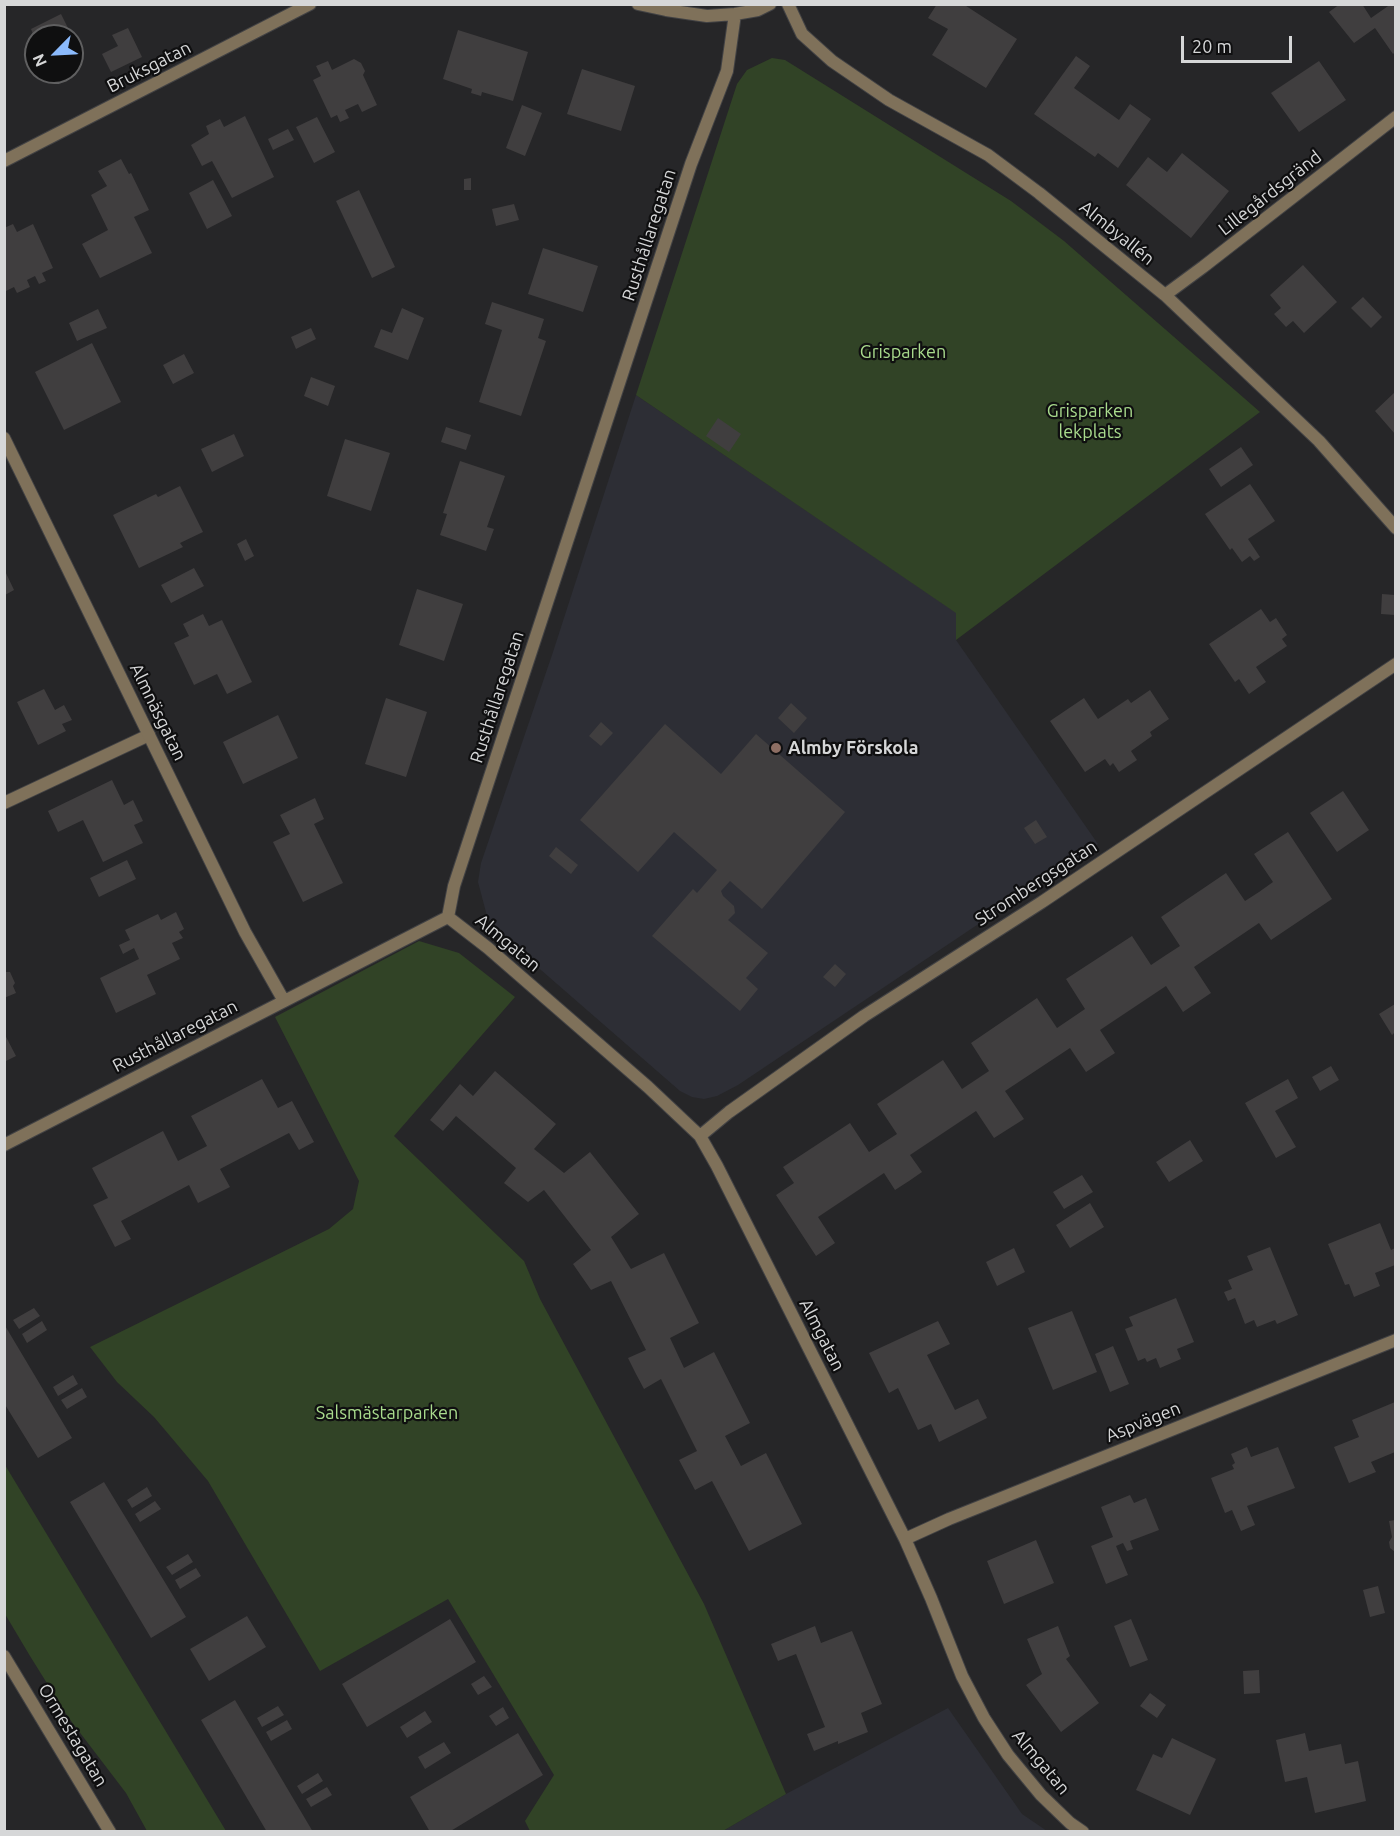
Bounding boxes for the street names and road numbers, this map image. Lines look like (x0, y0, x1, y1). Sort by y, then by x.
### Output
street label: Bruksgatan (103, 37, 195, 97)
street label: Lillegårdsgränd (1214, 146, 1326, 240)
street label: Rusthållaregatan (617, 166, 681, 304)
street label: Almbyallén (1075, 196, 1159, 270)
street label: Rusthållaregatan (465, 628, 529, 766)
street label: Almnäsgatan (125, 660, 191, 764)
street label: Strombergsgatan (971, 836, 1101, 930)
street label: Almgatan (471, 910, 545, 976)
street label: Rusthållaregatan (109, 995, 241, 1077)
street label: Almgatan (795, 1295, 849, 1375)
street label: Aspvägen (1102, 1397, 1184, 1447)
street label: Ormestagatan (34, 1679, 112, 1791)
street label: Almgatan (1008, 1725, 1074, 1799)

